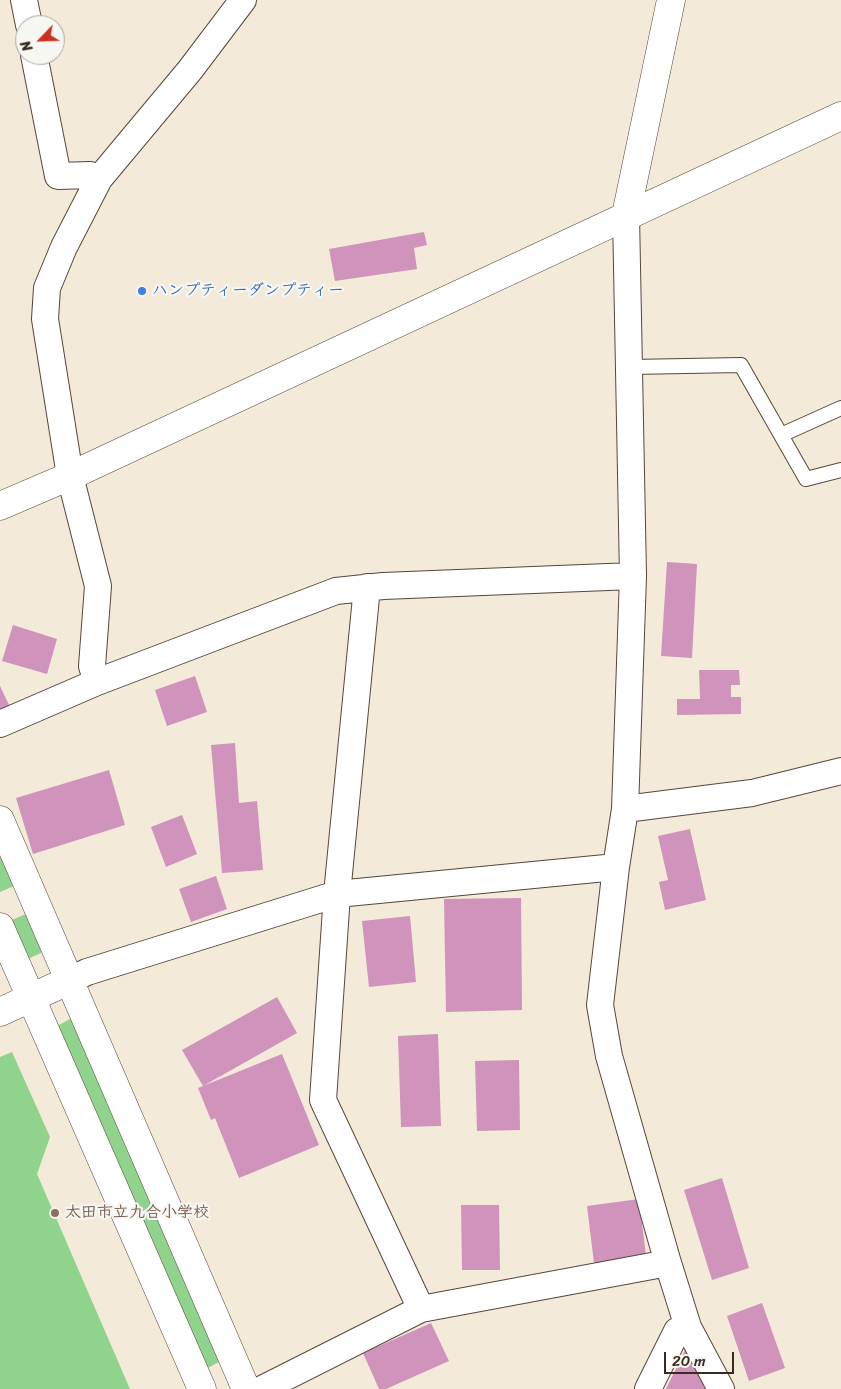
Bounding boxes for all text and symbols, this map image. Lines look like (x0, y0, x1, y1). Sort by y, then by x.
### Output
north arrow (15, 15, 65, 65)
text: N (13, 36, 40, 55)
place label: ハンプティーダンプティー (152, 281, 344, 301)
marker: ハンプティーダンプティー (136, 285, 148, 297)
place label: 太田市立九合小学校 (65, 1203, 209, 1223)
marker: 太田市立九合小学校 (49, 1207, 61, 1219)
scale bar (666, 1342, 736, 1374)
text: 20 m (672, 1348, 706, 1374)

